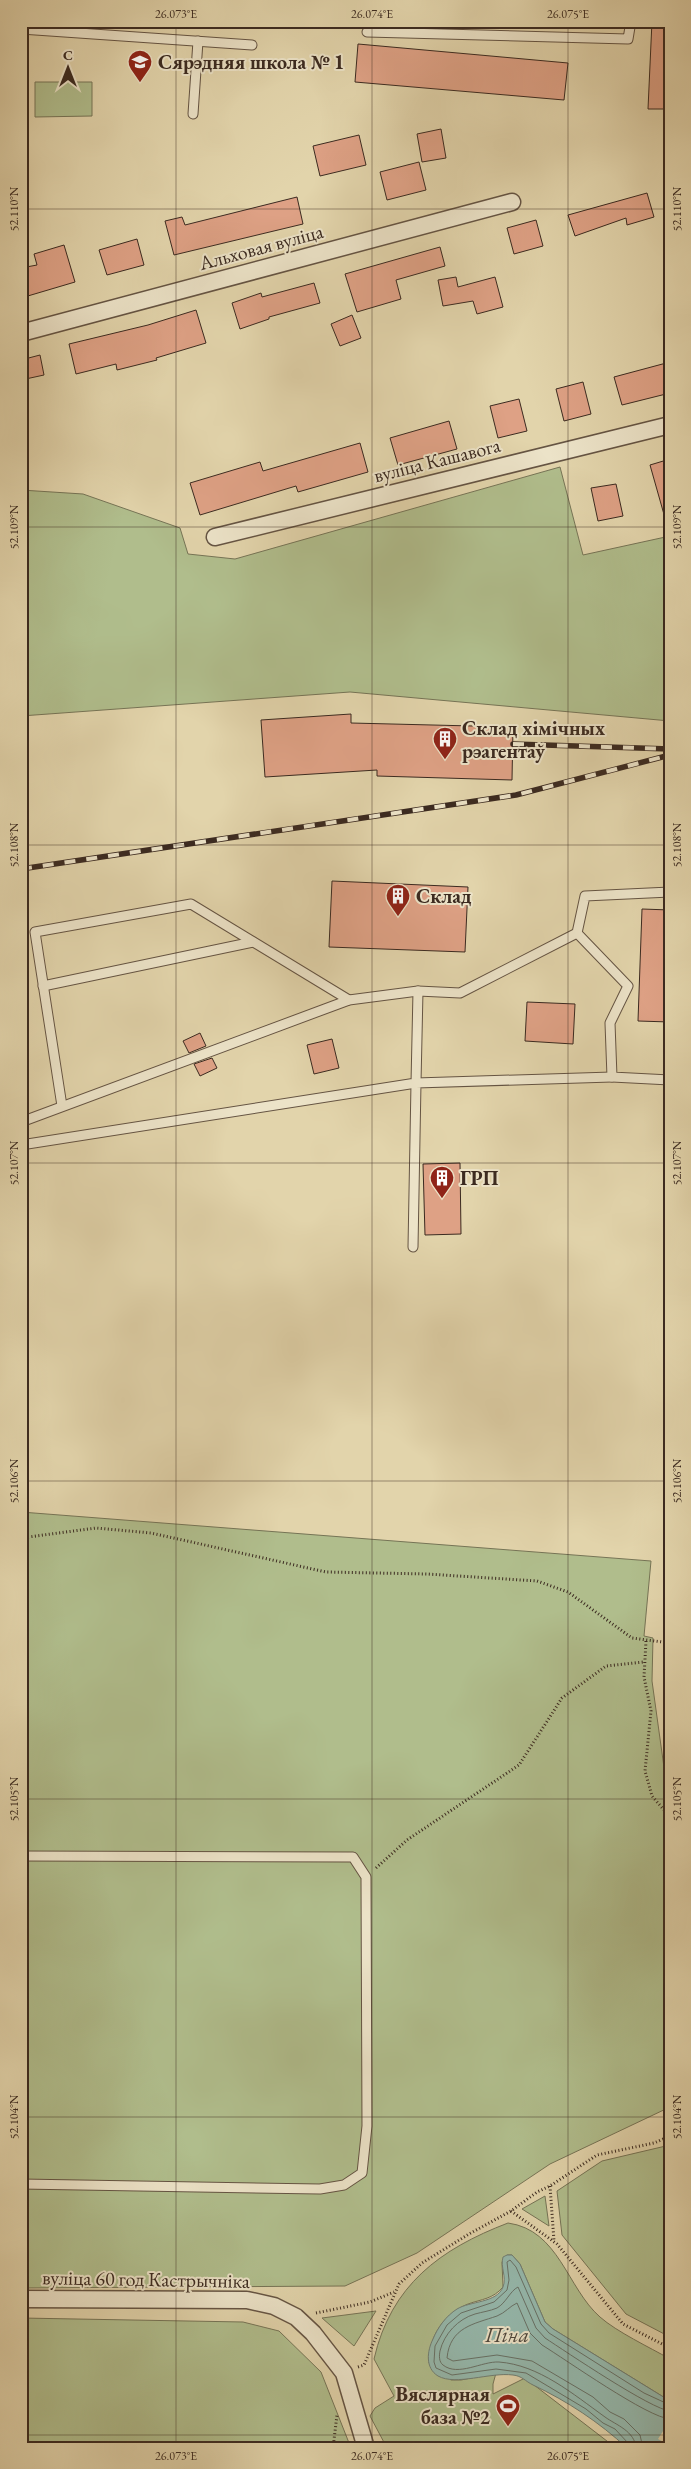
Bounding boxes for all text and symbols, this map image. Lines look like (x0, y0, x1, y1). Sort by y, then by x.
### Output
text: 26.073°E (155, 6, 197, 22)
text: 26.074°E (351, 6, 393, 22)
text: 26.075°E (547, 6, 589, 22)
north arrow (42, 42, 92, 92)
text: С (63, 46, 73, 64)
school or university icon: Сярэдняя школа № 1 (127, 49, 153, 83)
place label: Сярэдняя школа № 1 (158, 49, 344, 75)
text: 52.110°N (6, 186, 22, 231)
text: 52.110°N (669, 186, 685, 231)
street label: Альховая вуліца (195, 218, 326, 276)
street label: вуліца Кашавога (371, 432, 503, 488)
text: 52.109°N (6, 504, 22, 549)
text: 52.109°N (669, 504, 685, 549)
place label: Склад хімічных рэагентаў (462, 715, 605, 764)
building icon: Склад хімічных рэагентаў (432, 726, 458, 760)
text: 52.108°N (6, 822, 22, 867)
text: 52.108°N (669, 822, 685, 867)
building icon: Склад (385, 883, 411, 917)
place label: Склад (416, 883, 472, 909)
text: 52.107°N (6, 1140, 22, 1185)
text: 52.107°N (669, 1140, 685, 1185)
building icon: ГРП (429, 1165, 455, 1199)
place label: ГРП (460, 1165, 499, 1191)
text: 52.106°N (6, 1458, 22, 1503)
text: 52.106°N (669, 1458, 685, 1503)
text: 52.105°N (6, 1776, 22, 1821)
text: 52.105°N (669, 1776, 685, 1821)
text: 52.104°N (6, 2094, 22, 2139)
text: 52.104°N (669, 2094, 685, 2139)
street label: вуліца 60 год Кастрычніка (42, 2264, 250, 2294)
water label: Піна (484, 2321, 529, 2348)
place label: Вяслярная база №2 (396, 2381, 490, 2430)
sports icon: Вяслярная база №2 (495, 2393, 521, 2427)
text: 26.073°E (155, 2448, 197, 2464)
text: 26.074°E (351, 2448, 393, 2464)
text: 26.075°E (547, 2448, 589, 2464)

